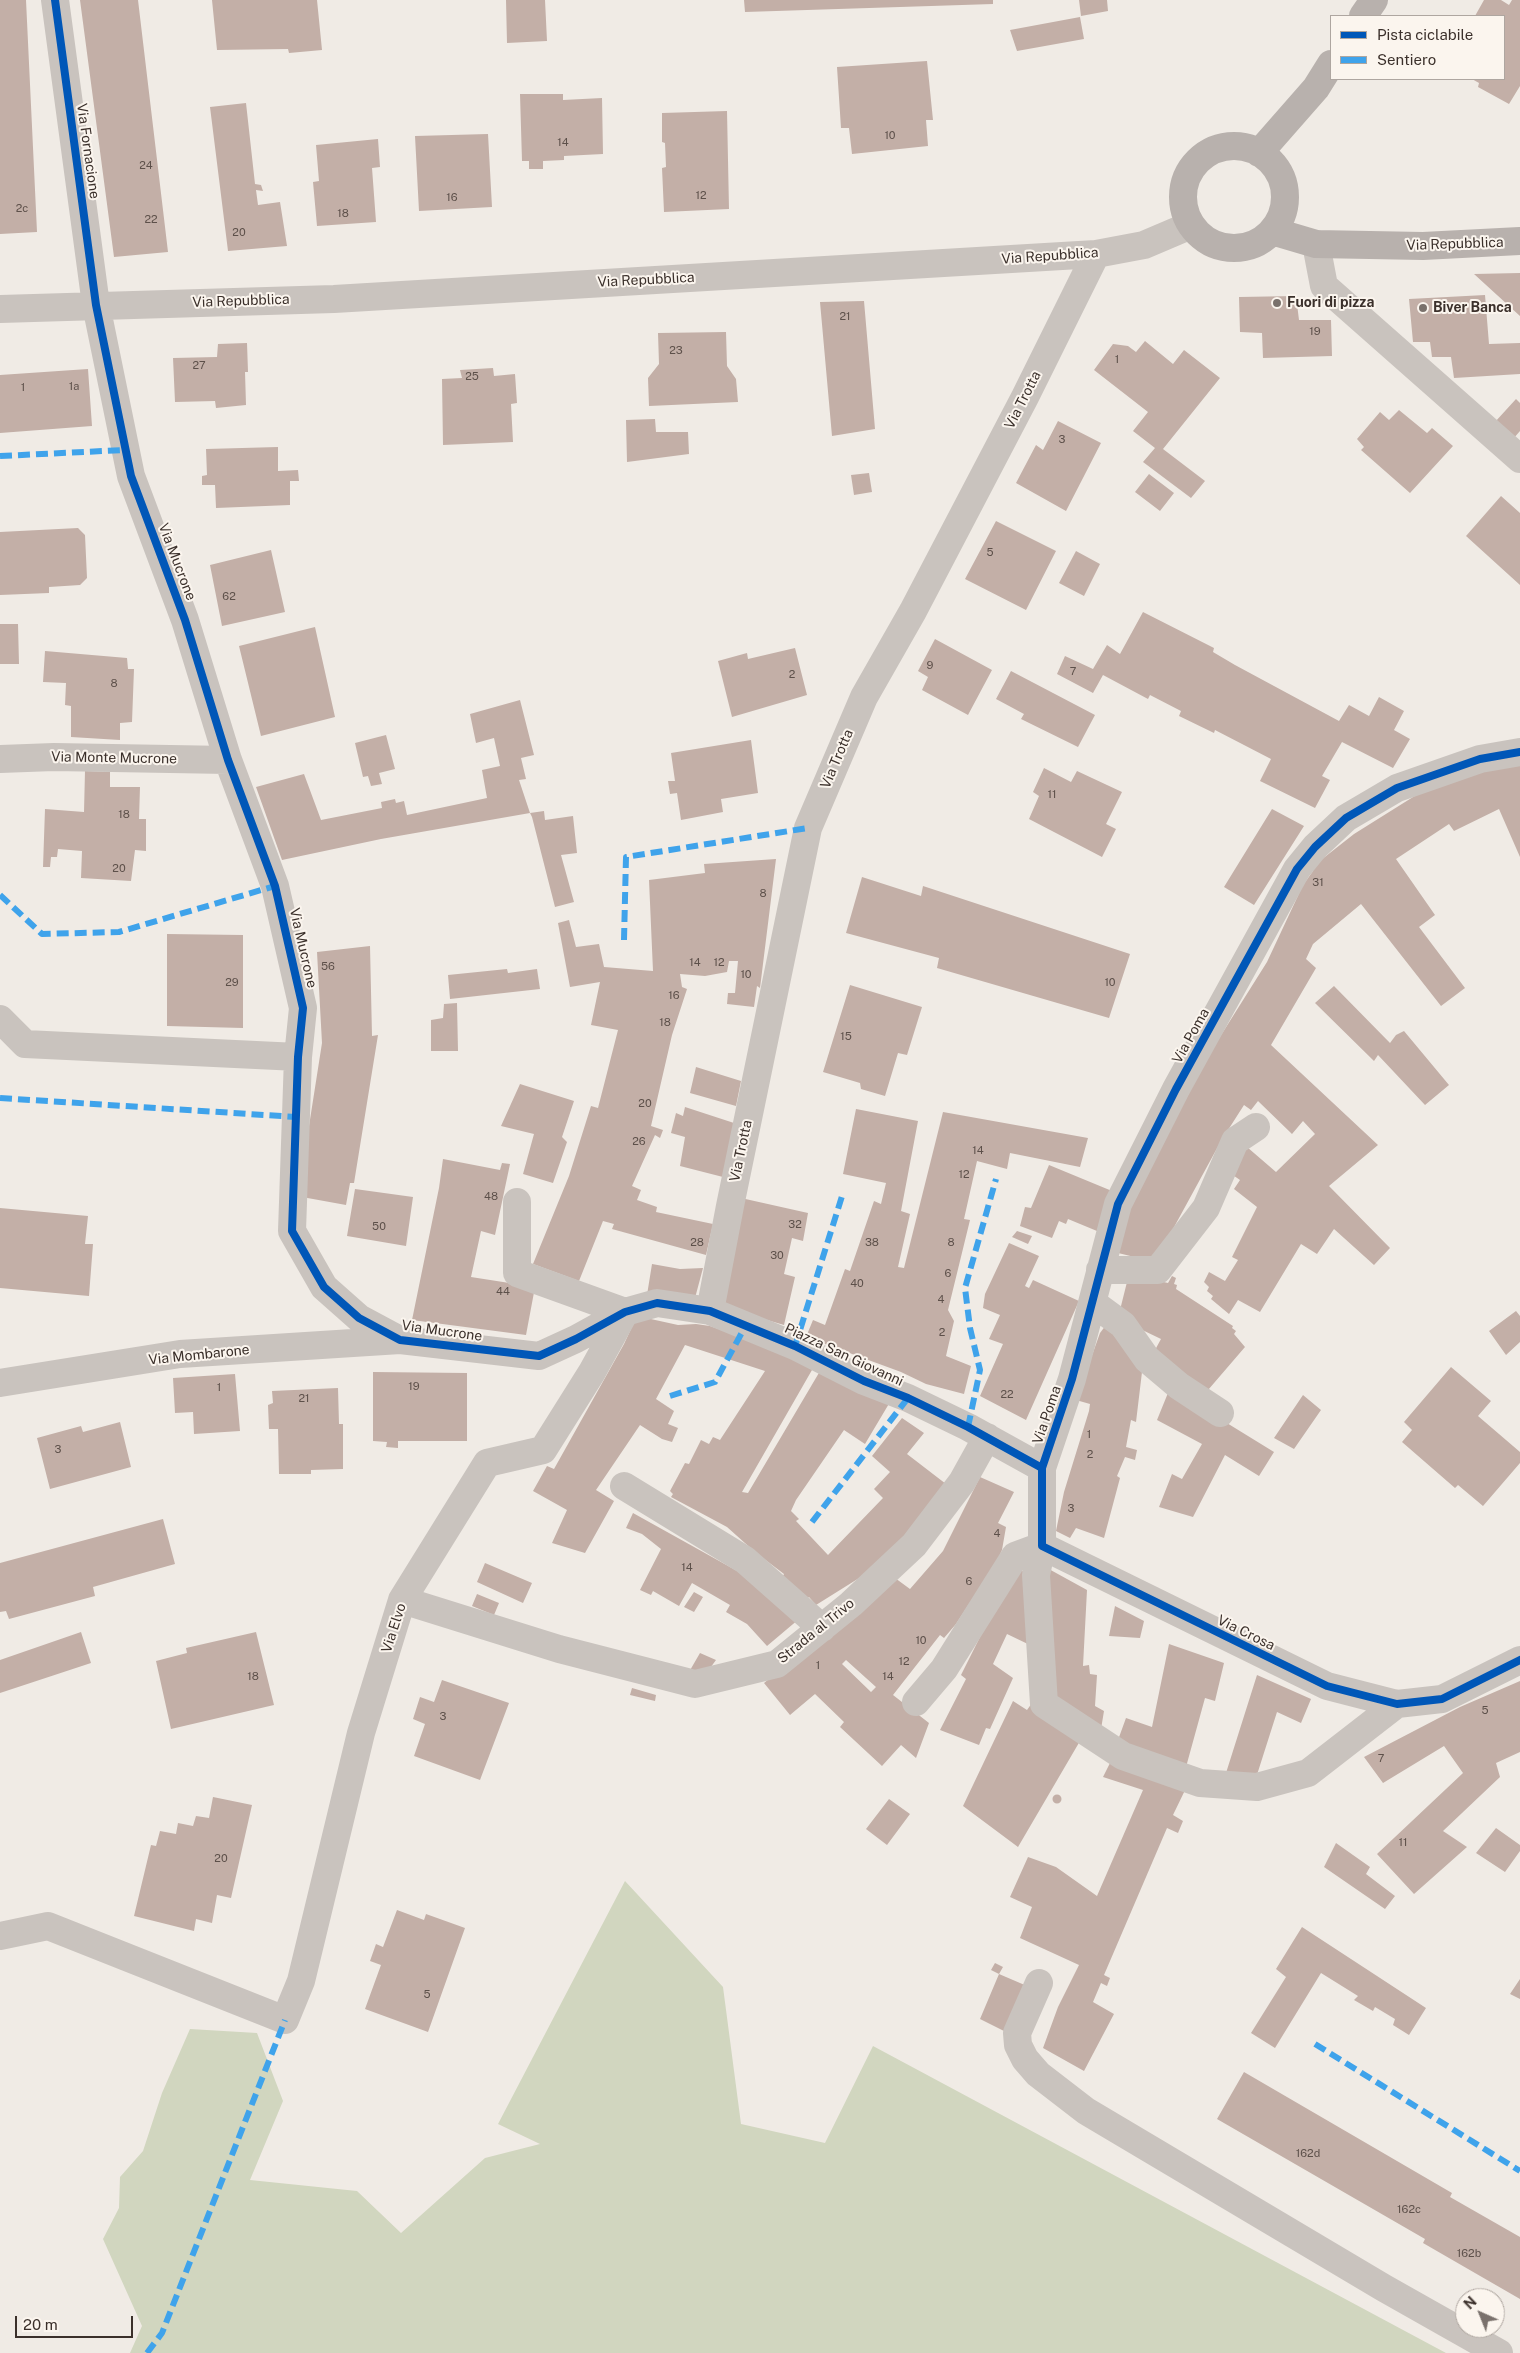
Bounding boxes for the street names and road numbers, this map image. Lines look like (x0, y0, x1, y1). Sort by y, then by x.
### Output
street label: Via Fornacione (73, 102, 103, 200)
street label: Via Repubblica (1406, 234, 1504, 254)
street label: Via Repubblica (1001, 244, 1099, 268)
street label: Via Repubblica (597, 269, 695, 291)
street label: Via Repubblica (192, 291, 290, 311)
street label: Via Trotta (1001, 368, 1045, 432)
street label: Via Mucrone (155, 521, 199, 603)
street label: Via Trotta (817, 727, 857, 791)
street label: Via Monte Mucrone (51, 749, 177, 767)
street label: Via Mucrone (286, 906, 320, 990)
street label: Via Poma (1169, 1005, 1213, 1067)
street label: Via Trotta (726, 1119, 756, 1183)
street label: Via Mucrone (401, 1317, 483, 1345)
street label: Piazza San Giovanni (782, 1320, 906, 1390)
street label: Via Mombarone (148, 1341, 250, 1369)
street label: Via Poma (1029, 1384, 1065, 1446)
street label: Strada al Trivo (774, 1595, 858, 1667)
street label: Via Elvo (378, 1601, 410, 1655)
street label: Via Crosa (1215, 1612, 1277, 1654)

